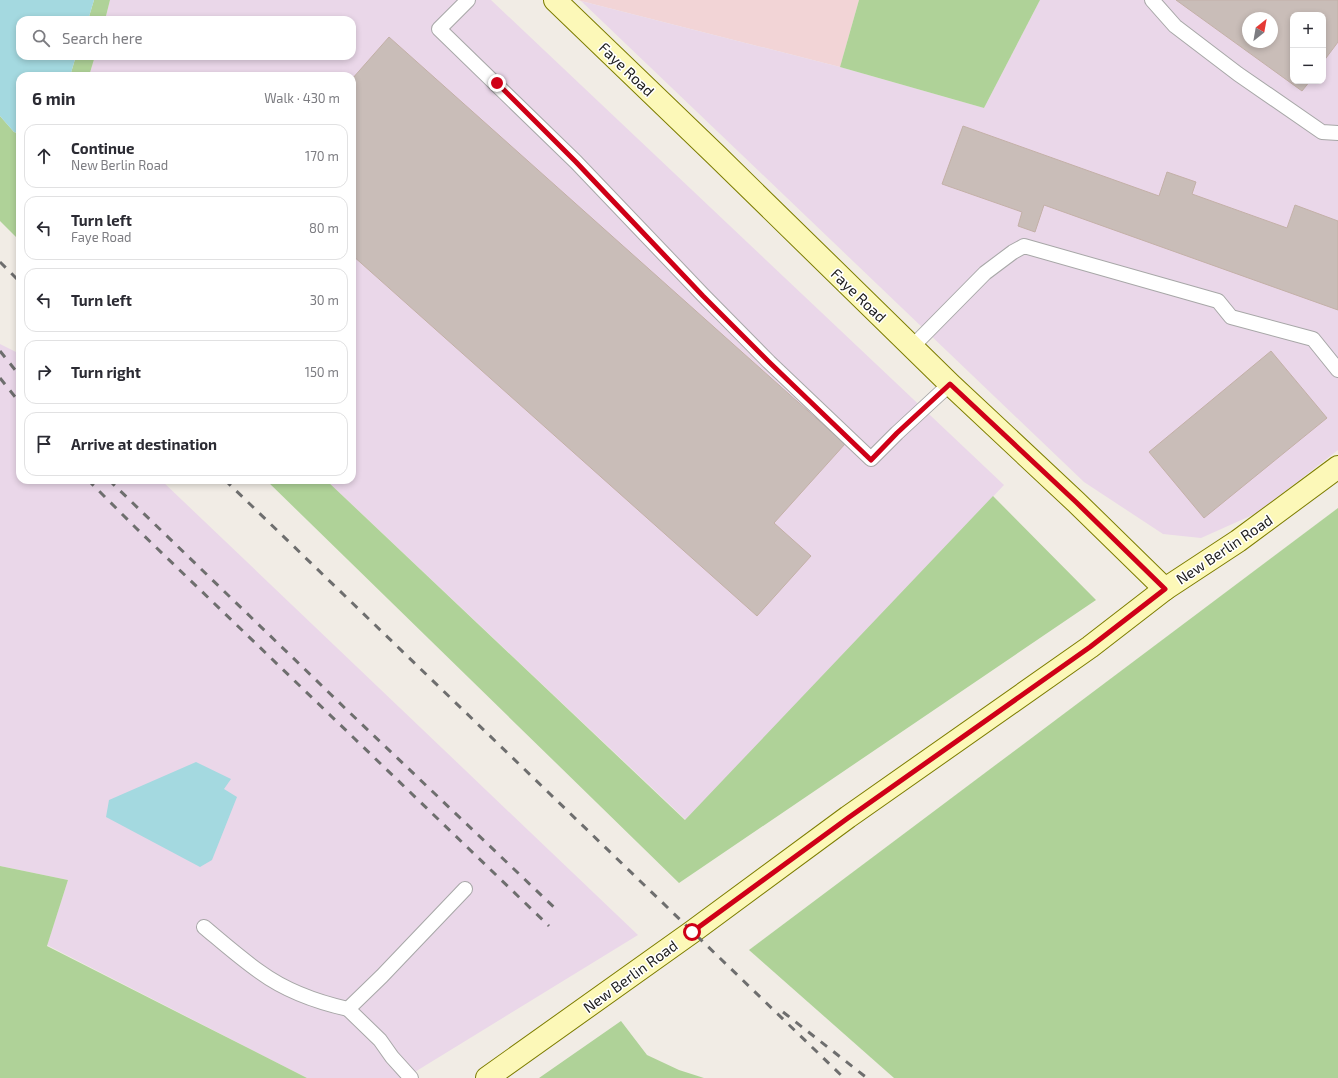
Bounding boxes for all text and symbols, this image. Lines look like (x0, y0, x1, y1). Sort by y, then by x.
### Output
north arrow (1242, 12, 1278, 48)
map controls (1290, 12, 1326, 84)
button: + (1290, 12, 1326, 48)
search box (16, 16, 356, 60)
icon: search (30, 27, 52, 49)
text: Search here (62, 29, 143, 47)
street label: Faye Road (596, 38, 658, 100)
button: − (1290, 48, 1326, 84)
route end (488, 74, 506, 92)
text: 6 min (32, 88, 76, 108)
text: Walk · 430 m (264, 90, 340, 106)
text: Continue (71, 139, 134, 157)
icon: ahead (33, 145, 55, 167)
text: 170 m (305, 148, 339, 164)
text: New Berlin Road (71, 157, 168, 173)
text: Turn left (71, 211, 132, 229)
icon: left (33, 217, 55, 239)
text: 80 m (309, 220, 339, 236)
text: Faye Road (71, 229, 131, 245)
street label: Faye Road (828, 264, 890, 326)
icon: left (33, 289, 55, 311)
text: Turn left (71, 291, 132, 309)
text: 30 m (310, 292, 339, 308)
icon: right (33, 361, 55, 383)
text: Turn right (71, 363, 141, 381)
text: 150 m (305, 364, 339, 380)
icon: arrive (33, 433, 55, 455)
text: Arrive at destination (71, 435, 217, 453)
street label: New Berlin Road (1172, 510, 1276, 588)
route start (683, 923, 701, 941)
street label: New Berlin Road (579, 936, 681, 1016)

